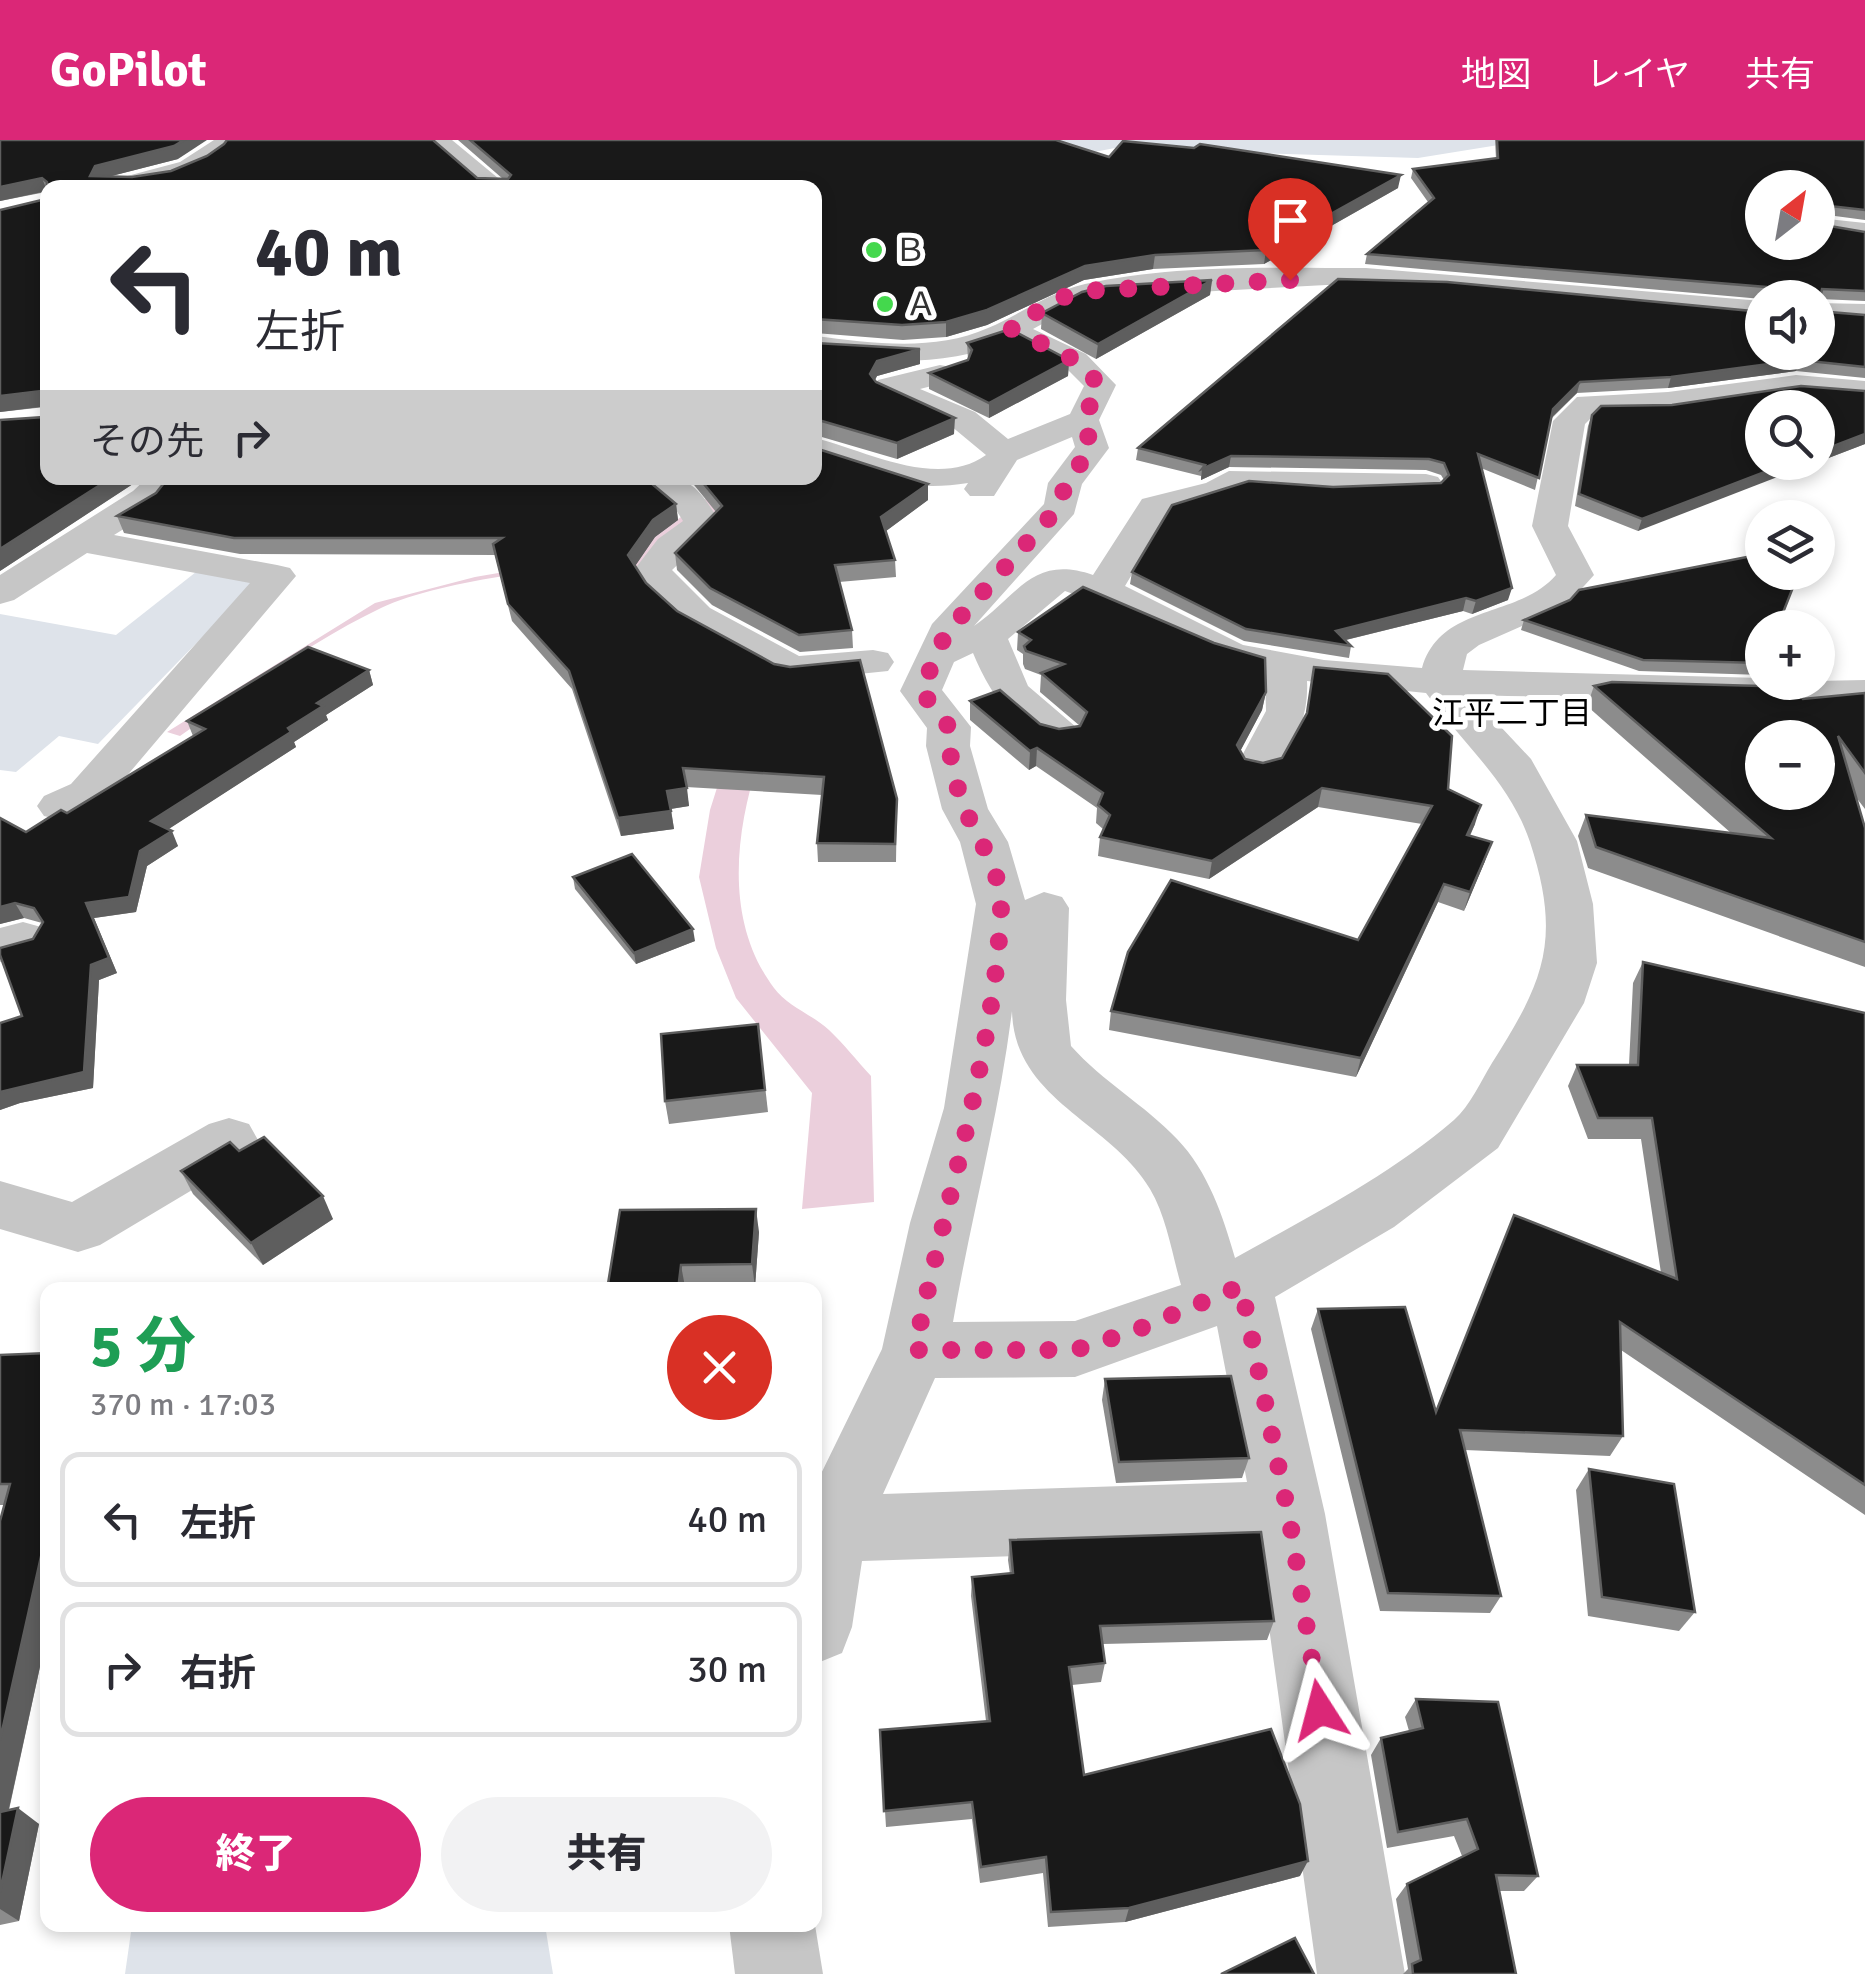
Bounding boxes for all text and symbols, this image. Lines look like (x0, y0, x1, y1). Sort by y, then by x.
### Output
text: GoPilot (50, 41, 207, 100)
text: 地図 (1461, 53, 1531, 96)
text: レイヤ (1586, 53, 1690, 96)
text: 共有 (1745, 53, 1815, 96)
north arrow (1745, 170, 1835, 260)
map controls (1745, 170, 1835, 810)
pin (1248, 178, 1333, 281)
icon: arrive (1263, 193, 1318, 248)
text: 40 m (255, 209, 403, 295)
icon: left (90, 220, 220, 350)
place label: Ｂ (894, 231, 926, 270)
marker: Ｂ (863, 239, 885, 261)
button: sound (1745, 280, 1835, 370)
place label: Ａ (905, 285, 937, 324)
marker: Ａ (874, 293, 896, 315)
text: 左折 (255, 305, 345, 360)
button: search (1745, 390, 1835, 480)
icon: right (224, 410, 279, 465)
text: その先 (90, 418, 204, 465)
button: layers (1745, 500, 1835, 590)
button: + (1745, 610, 1835, 700)
district label: 江平二丁目 (1432, 694, 1592, 733)
button: − (1745, 720, 1835, 810)
text: 5 分 (90, 1310, 196, 1384)
button: close (667, 1315, 772, 1420)
text: 370 m · 17:03 (90, 1385, 276, 1424)
icon: left (95, 1492, 150, 1547)
text: 40 m (687, 1496, 767, 1543)
text: 左折 (180, 1500, 256, 1547)
icon: right (95, 1642, 150, 1697)
text: 30 m (687, 1646, 767, 1693)
text: 右折 (180, 1650, 256, 1697)
position arrow (1268, 1658, 1372, 1762)
button: 終了 (90, 1797, 421, 1912)
button: 共有 (441, 1797, 772, 1912)

